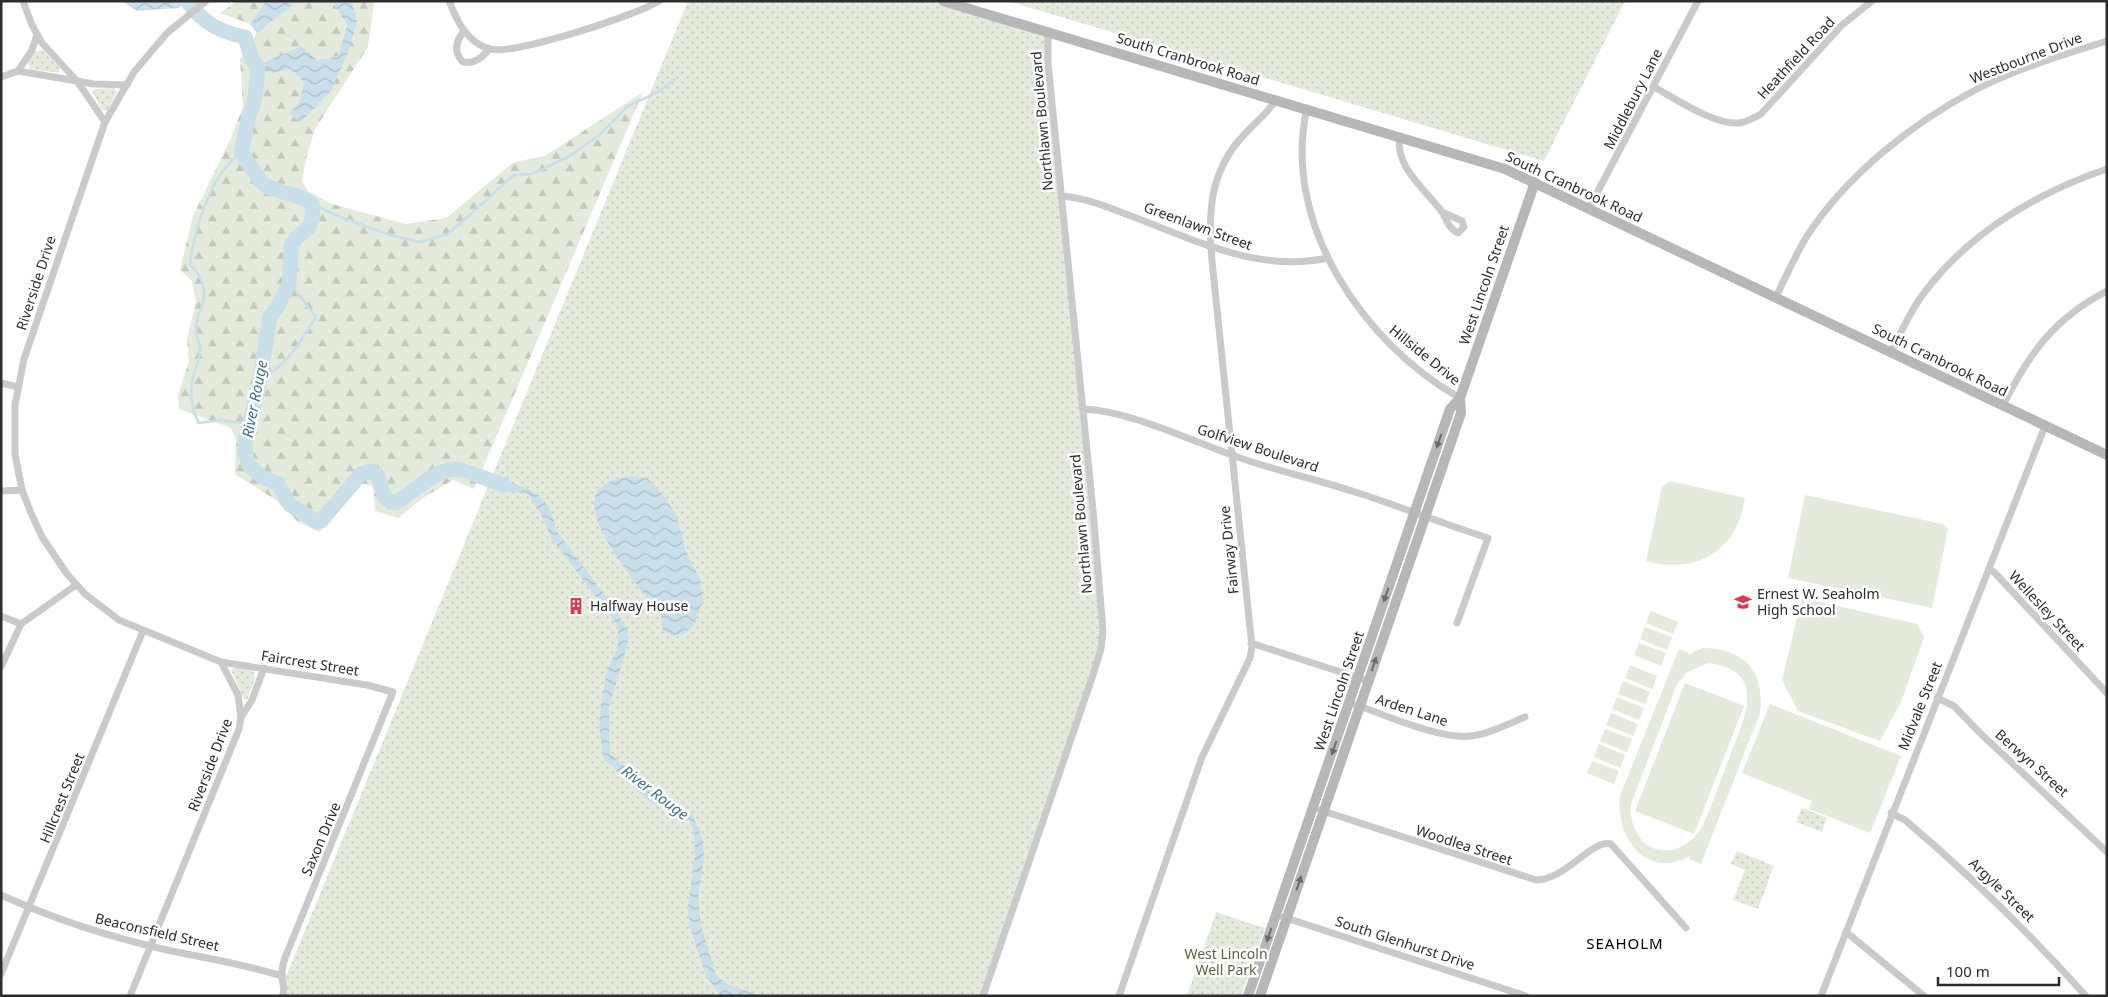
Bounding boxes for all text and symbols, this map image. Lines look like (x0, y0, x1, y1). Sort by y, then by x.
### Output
street label: Heathfield Road (1753, 13, 1839, 103)
street label: Westbourne Drive (1967, 27, 2085, 88)
street label: South Cranbrook Road (1114, 28, 1262, 89)
street label: Middlebury Lane (1599, 45, 1666, 152)
street label: Northlawn Boulevard (1026, 51, 1057, 192)
street label: South Cranbrook Road (1503, 146, 1646, 227)
street label: Greenlawn Street (1141, 197, 1255, 254)
street label: West Lincoln Street (1454, 222, 1513, 347)
street label: Riverside Drive (11, 233, 60, 332)
street label: South Cranbrook Road (1869, 318, 2011, 401)
street label: Hillside Drive (1386, 320, 1465, 389)
water label: River Rouge (237, 358, 271, 439)
street label: Golfview Boulevard (1195, 419, 1321, 476)
one-way arrow (1435, 434, 1443, 449)
street label: Northlawn Boulevard (1065, 454, 1096, 595)
street label: Fairway Drive (1214, 505, 1243, 595)
street label: Wellesley Street (2005, 566, 2090, 655)
place label: Ernest W. Seaholm High School (1757, 584, 1880, 619)
one-way arrow (1382, 587, 1389, 602)
school or university icon: Ernest W. Seaholm High School (1733, 592, 1753, 612)
building icon: Halfway House (566, 596, 586, 616)
place label: Halfway House (590, 596, 688, 615)
street label: West Lincoln Street (1309, 628, 1368, 753)
street label: Faircrest Street (260, 645, 360, 680)
one-way arrow (1371, 656, 1378, 671)
street label: Midvale Street (1893, 659, 1946, 753)
street label: Arden Lane (1374, 689, 1451, 730)
street label: Riverside Drive (183, 715, 236, 814)
street label: Berwyn Street (1992, 725, 2073, 801)
one-way arrow (1329, 741, 1337, 756)
street label: Hillcrest Street (35, 750, 88, 846)
water label: River Rouge (618, 761, 693, 824)
street label: Saxon Drive (297, 799, 345, 878)
street label: Woodlea Street (1413, 820, 1515, 869)
street label: Argyle Street (1965, 853, 2039, 926)
one-way arrow (1296, 876, 1303, 891)
street label: Beaconsfield Street (93, 908, 221, 955)
street label: South Glenhurst Drive (1333, 911, 1477, 974)
one-way arrow (1265, 928, 1273, 943)
district label: SEAHOLM (1586, 933, 1664, 953)
park label: West Lincoln Well Park (1184, 944, 1268, 979)
scale bar (1938, 954, 2059, 986)
text: 100 m (1946, 961, 1990, 981)

